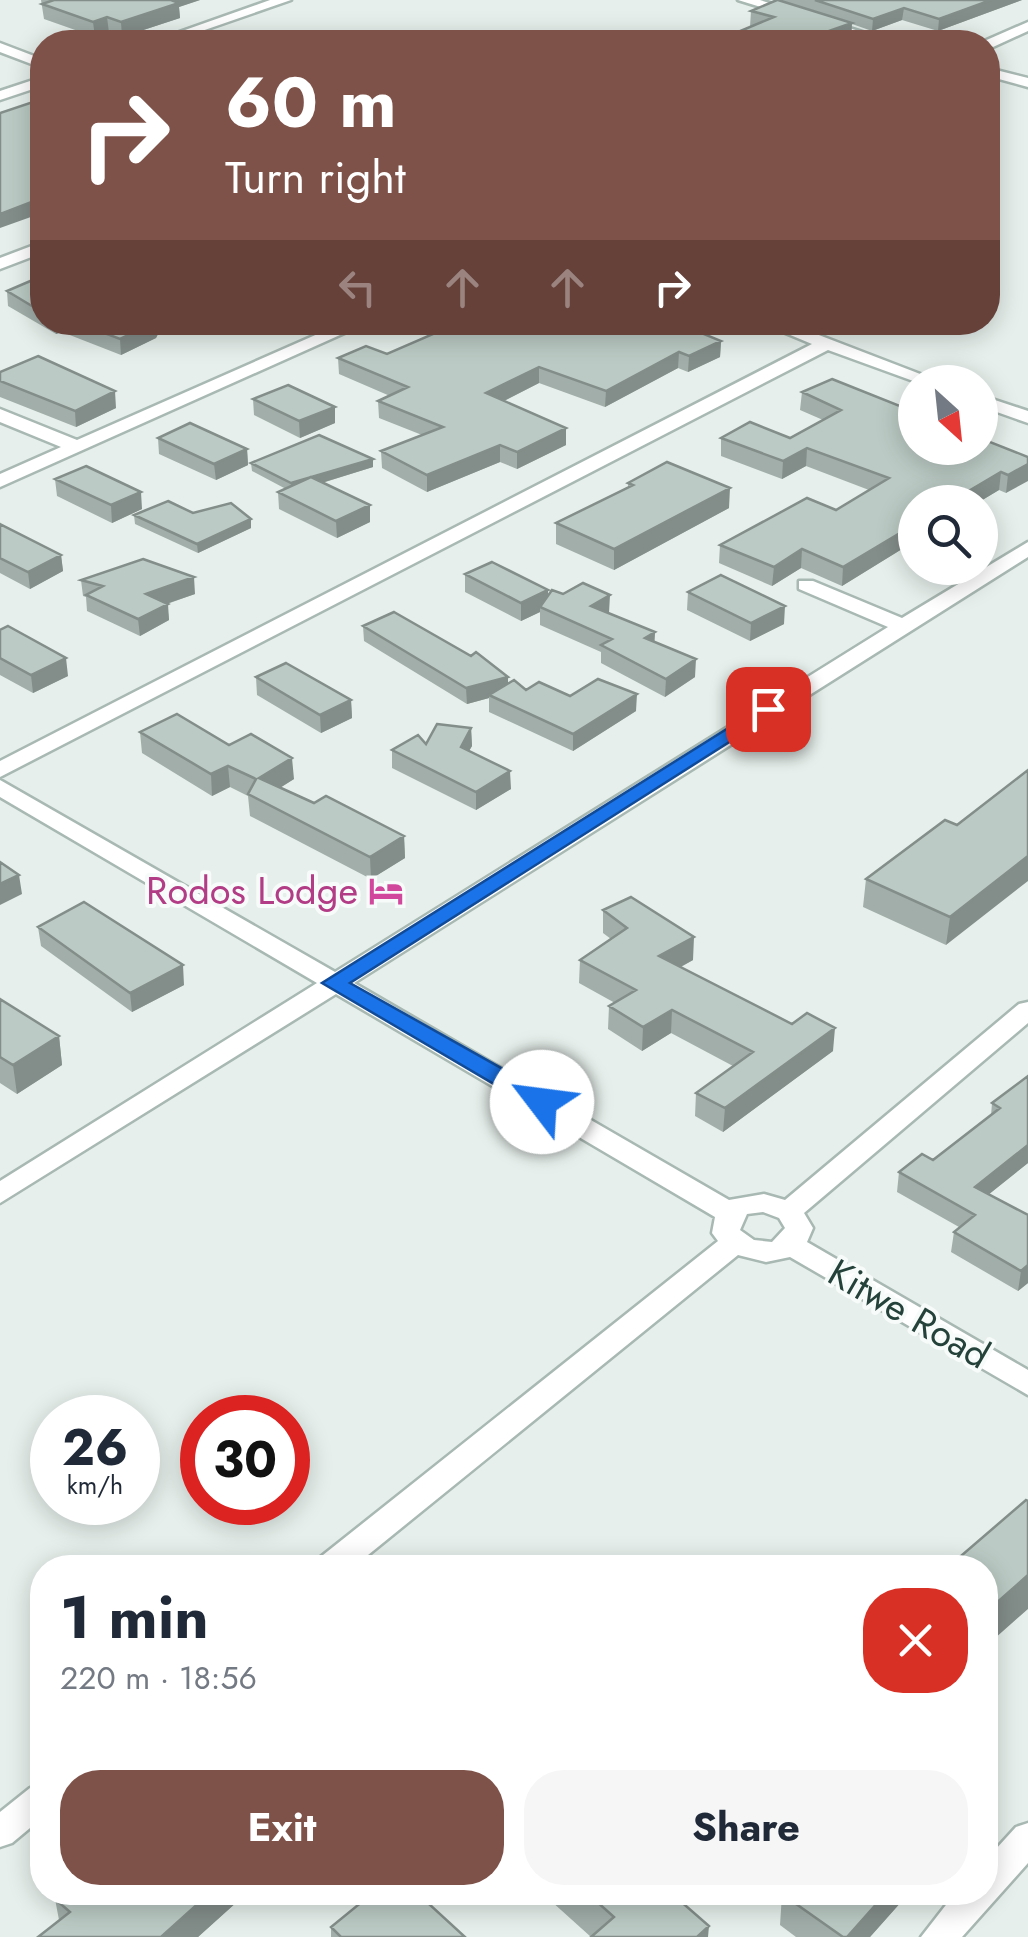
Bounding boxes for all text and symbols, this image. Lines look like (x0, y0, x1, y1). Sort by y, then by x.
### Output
text: 60 m (225, 52, 397, 153)
icon: right (60, 70, 190, 200)
text: Turn right (225, 145, 406, 210)
icon: left (330, 260, 385, 315)
icon: ahead (435, 260, 490, 315)
icon: ahead (540, 260, 595, 315)
icon: right (645, 260, 700, 315)
north arrow (898, 365, 998, 465)
map controls (898, 365, 998, 585)
button: search (898, 485, 998, 585)
pin (726, 667, 811, 752)
icon: arrive (741, 682, 796, 737)
place label: Rodos Lodge (146, 863, 358, 918)
hotel icon: Rodos Lodge (367, 872, 405, 910)
position arrow (490, 1050, 594, 1154)
street label: Kitwe Road (818, 1245, 1000, 1382)
speed limit sign: 30 (180, 1395, 310, 1525)
text: 26 (62, 1411, 128, 1484)
text: km/h (67, 1467, 123, 1503)
text: 1 min (60, 1574, 209, 1661)
button: close (863, 1588, 968, 1693)
text: 220 m · 18:56 (60, 1655, 257, 1701)
button: Exit (60, 1770, 504, 1885)
button: Share (524, 1770, 968, 1885)

